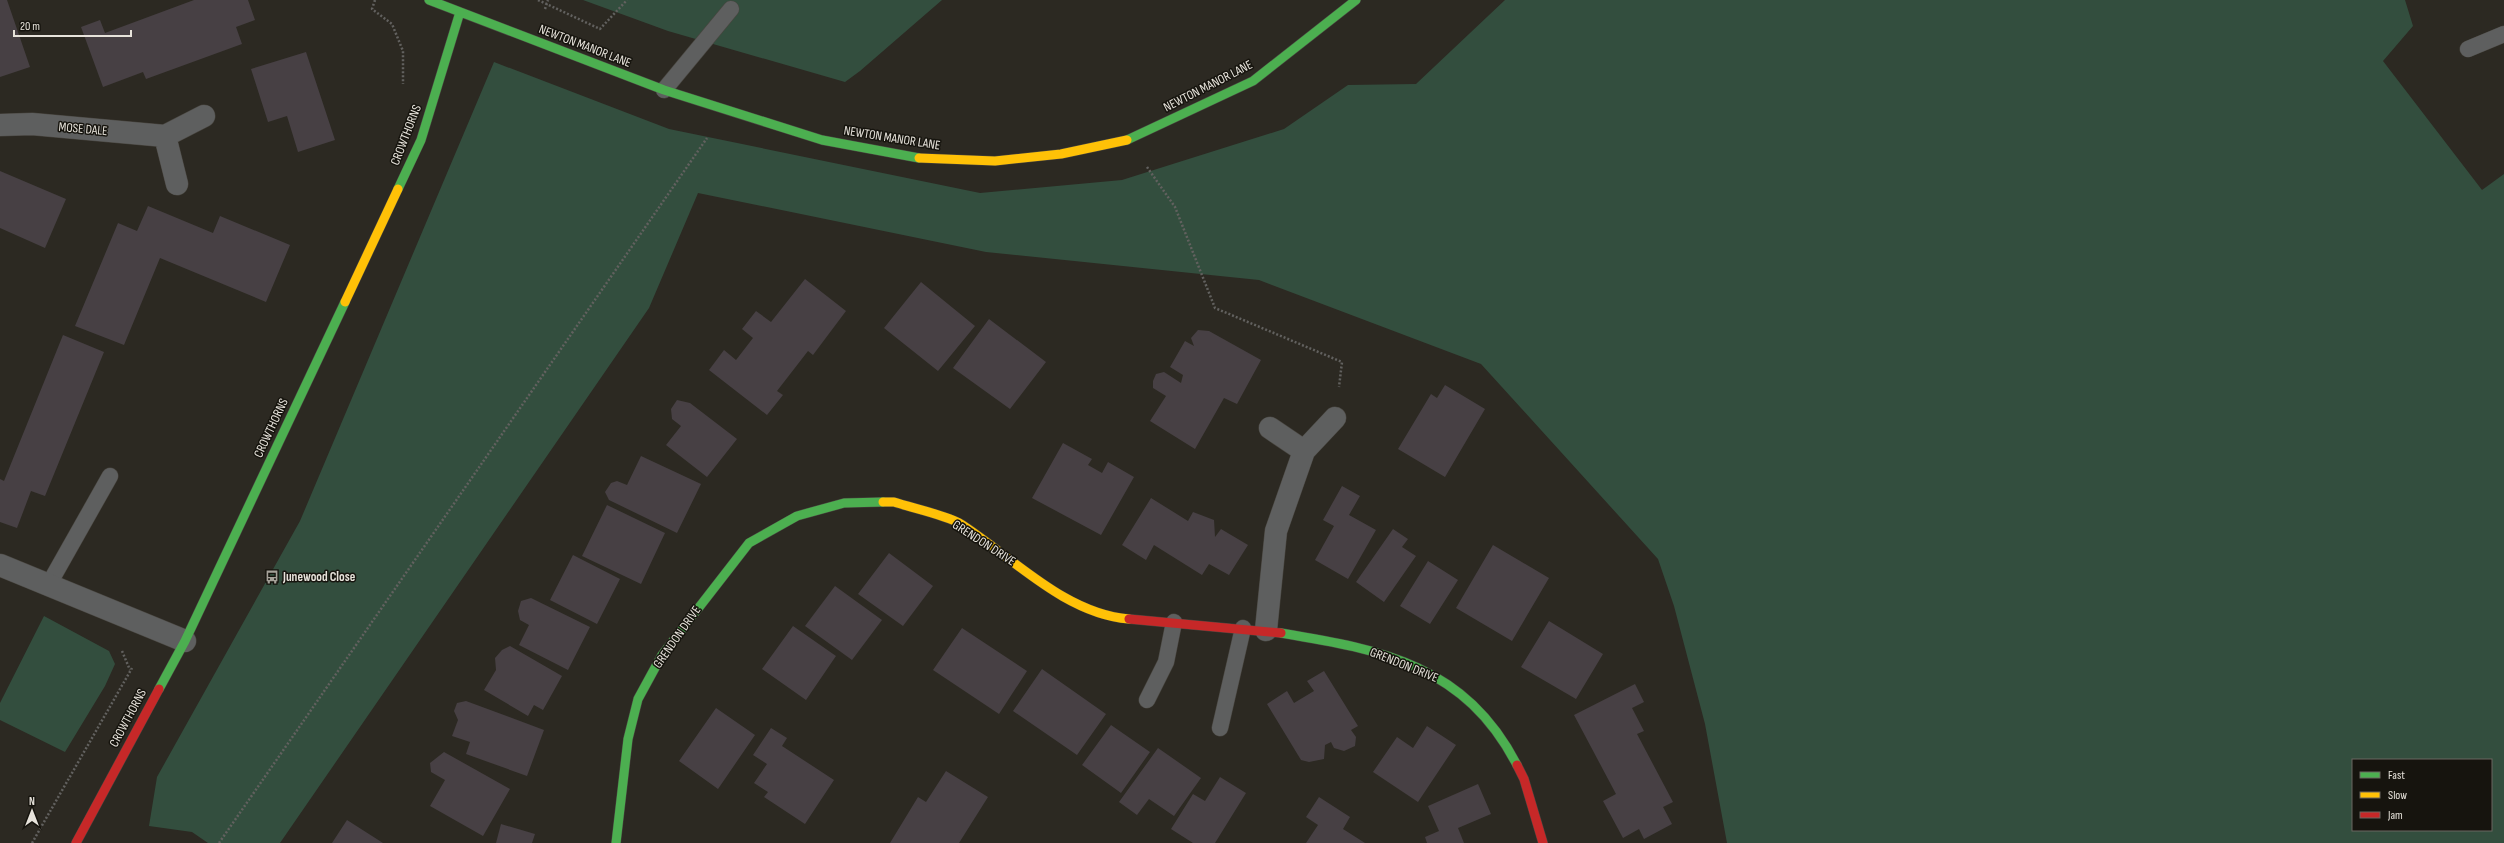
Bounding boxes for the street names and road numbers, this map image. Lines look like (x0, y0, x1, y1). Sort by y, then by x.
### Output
street label: NEWTON MANOR LANE (537, 21, 633, 71)
street label: NEWTON MANOR LANE (1161, 57, 1255, 115)
street label: CROWTHORNS (387, 102, 425, 168)
street label: MOSE DALE (58, 119, 108, 139)
street label: NEWTON MANOR LANE (843, 122, 941, 154)
street label: CROWTHORNS (250, 395, 292, 460)
street label: GRENDON DRIVE (949, 517, 1019, 569)
street label: GRENDON DRIVE (650, 603, 704, 671)
street label: GRENDON DRIVE (1368, 644, 1440, 686)
street label: CROWTHORNS (106, 686, 150, 750)

